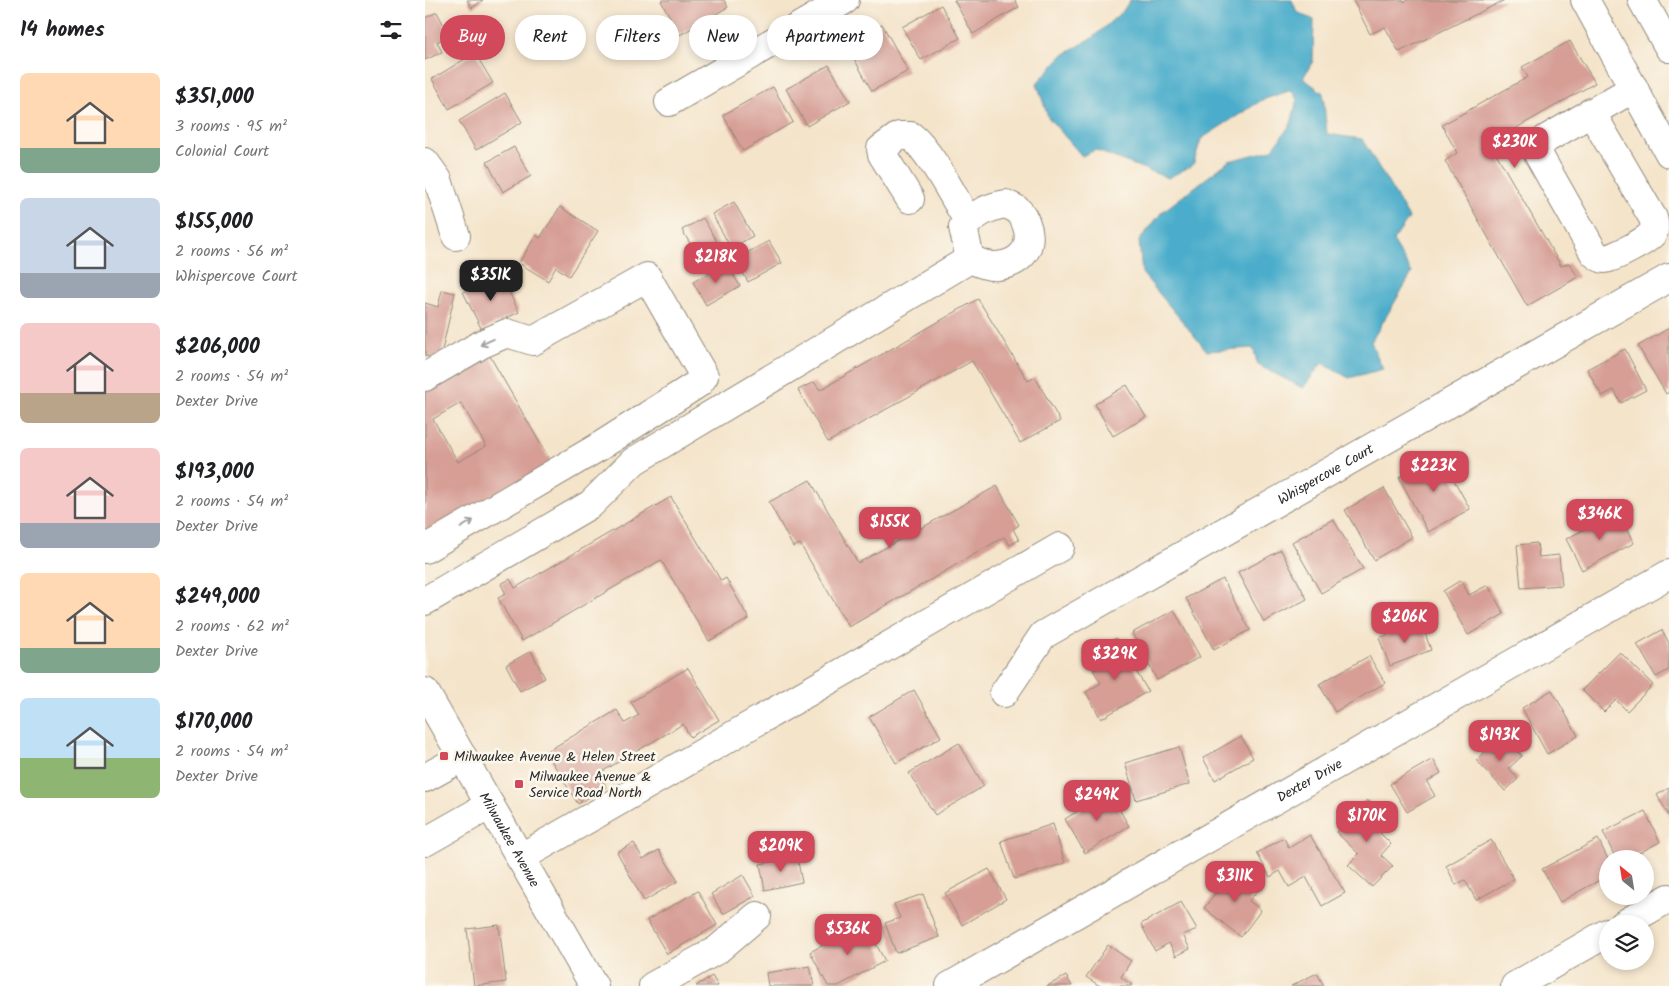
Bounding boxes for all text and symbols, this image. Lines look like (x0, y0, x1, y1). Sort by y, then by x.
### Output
text: 14 homes (20, 14, 105, 47)
chip: Buy (440, 15, 505, 60)
chip: Rent (515, 15, 586, 60)
chip: Filters (596, 15, 679, 60)
chip: New (689, 15, 757, 60)
chip: Apartment (767, 15, 883, 60)
icon: filters (377, 16, 405, 44)
text: $351,000 (175, 81, 254, 114)
icon: home (60, 93, 120, 153)
text: 3 rooms · 95 m² (175, 114, 287, 139)
pin: $230K (1480, 126, 1550, 169)
text: $230K (1492, 130, 1538, 155)
text: Colonial Court (175, 139, 269, 164)
text: $155,000 (175, 206, 253, 239)
icon: home (60, 218, 120, 278)
text: 2 rooms · 56 m² (175, 239, 288, 264)
pin: $218K (681, 242, 751, 284)
text: $218K (695, 245, 737, 270)
pin: $351K (456, 260, 526, 302)
text: $351K (471, 263, 511, 288)
text: Whispercove Court (175, 264, 298, 289)
text: $206,000 (175, 331, 260, 364)
one-way arrow (480, 337, 495, 347)
icon: home (60, 343, 120, 403)
text: 2 rooms · 54 m² (175, 364, 288, 389)
text: Dexter Drive (175, 389, 258, 414)
street label: Whispercove Court (1274, 438, 1379, 511)
pin: $223K (1399, 450, 1469, 493)
text: $223K (1411, 454, 1457, 479)
text: $193,000 (175, 456, 254, 489)
icon: home (60, 468, 120, 528)
text: 2 rooms · 54 m² (175, 489, 288, 514)
pin: $346K (1565, 498, 1635, 541)
text: $346K (1577, 502, 1623, 527)
pin: $155K (855, 506, 925, 549)
text: $155K (870, 510, 910, 535)
text: Dexter Drive (175, 514, 258, 539)
one-way arrow (459, 518, 474, 528)
text: $249,000 (175, 581, 260, 614)
icon: home (60, 593, 120, 653)
pin: $206K (1370, 602, 1440, 644)
text: $206K (1382, 605, 1428, 630)
text: 2 rooms · 62 m² (175, 614, 289, 639)
pin: $329K (1080, 638, 1150, 681)
text: Dexter Drive (175, 639, 258, 664)
text: $329K (1092, 642, 1138, 667)
text: $170,000 (175, 706, 252, 739)
icon: home (60, 718, 120, 778)
pin: $193K (1465, 720, 1535, 762)
text: $193K (1480, 723, 1520, 748)
text: 2 rooms · 54 m² (175, 739, 288, 764)
place label: Milwaukee Avenue & Helen Street (454, 746, 656, 768)
marker: Milwaukee Avenue & Helen Street (438, 750, 450, 762)
street label: Dexter Drive (1273, 753, 1347, 809)
text: Dexter Drive (175, 764, 258, 789)
place label: Milwaukee Avenue & Service Road North (529, 766, 651, 804)
marker: Milwaukee Avenue & Service Road North (513, 778, 525, 790)
pin: $249K (1062, 780, 1132, 822)
text: $249K (1074, 783, 1120, 808)
street label: Milwaukee Avenue (473, 788, 545, 892)
pin: $170K (1332, 800, 1402, 843)
text: $170K (1347, 804, 1387, 829)
pin: $209K (746, 830, 816, 873)
text: $209K (759, 834, 803, 859)
north arrow (1599, 850, 1654, 905)
map controls (1599, 850, 1654, 970)
pin: $311K (1200, 860, 1270, 903)
text: $311K (1216, 864, 1254, 889)
pin: $536K (813, 914, 883, 956)
button: layers (1599, 915, 1654, 970)
text: $536K (826, 917, 870, 942)

